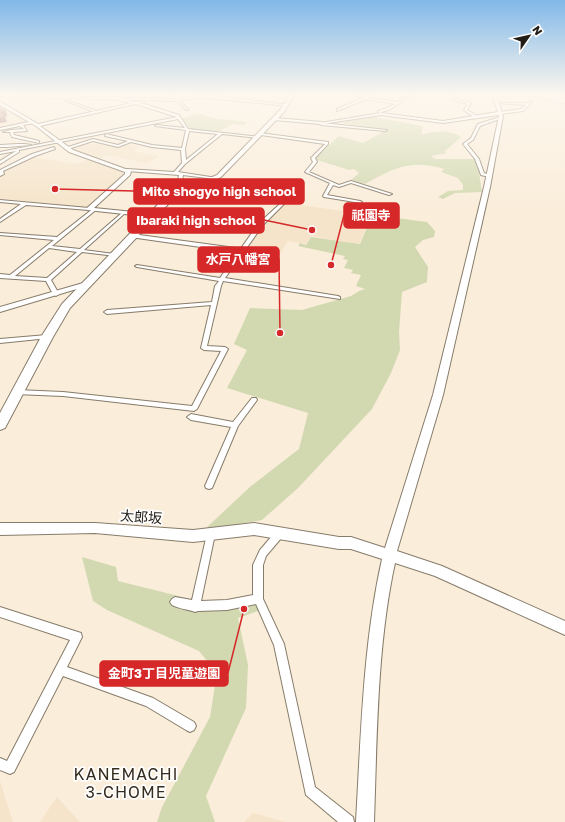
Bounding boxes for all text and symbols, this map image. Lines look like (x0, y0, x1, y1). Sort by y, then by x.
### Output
north arrow (509, 16, 549, 56)
text: N (530, 23, 545, 37)
callout: Mito shogyo high school (134, 179, 304, 204)
text: Mito shogyo high school (142, 183, 297, 199)
callout: 祇園寺 (344, 203, 399, 228)
text: 祇園寺 (351, 207, 391, 223)
callout: Ibaraki high school (128, 208, 264, 233)
text: Ibaraki high school (136, 212, 257, 228)
callout: 水戸八幡宮 (198, 247, 279, 272)
text: 水戸八幡宮 (205, 251, 271, 267)
street label: 太郎坂 (119, 507, 163, 526)
callout: 金町3丁目児童遊園 (100, 661, 228, 686)
text: 金町3丁目児童遊園 (108, 665, 220, 681)
district label: KANEMACHI 3-CHOME (73, 764, 179, 802)

